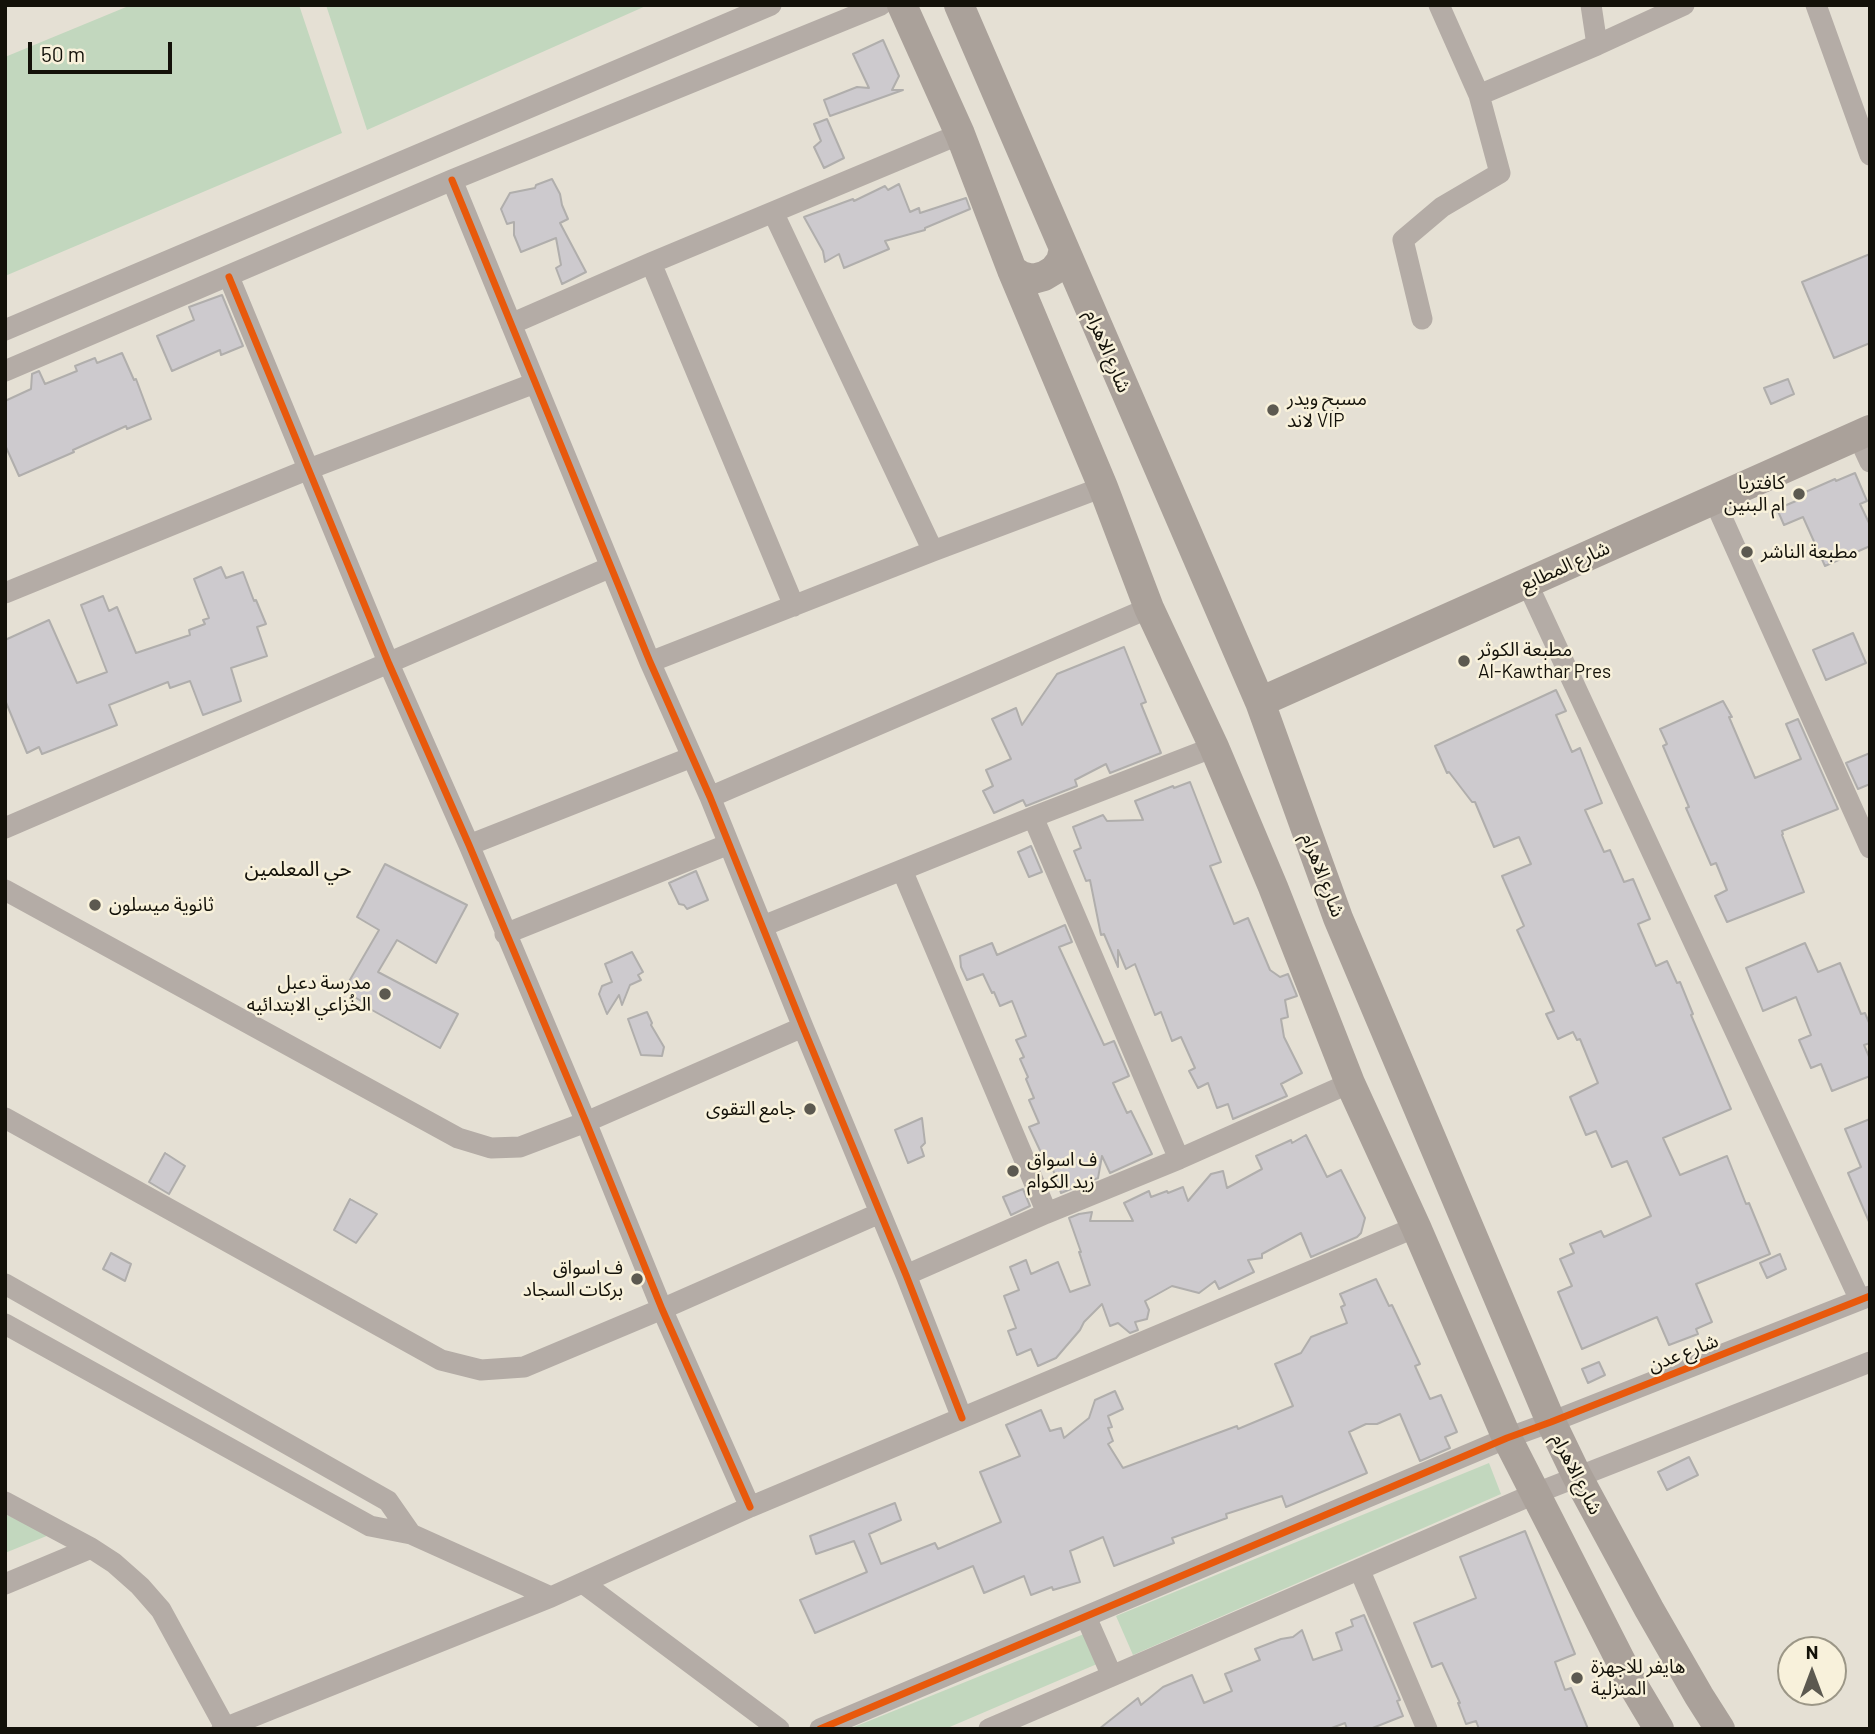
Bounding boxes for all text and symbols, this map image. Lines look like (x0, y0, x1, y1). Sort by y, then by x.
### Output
scale bar (32, 28, 175, 72)
text: 50 m (41, 41, 85, 66)
street label: شارع الاهرام (1080, 306, 1136, 396)
place label: مسبح ويدر لاند VIP (1287, 388, 1367, 432)
marker: مسبح ويدر لاند VIP (1265, 402, 1281, 418)
place label: كافتريا ام البنين (1724, 472, 1785, 516)
marker: كافتريا ام البنين (1791, 486, 1807, 502)
street label: شارع المطابع (1517, 536, 1613, 596)
place label: مطبعة الناشر (1761, 541, 1858, 563)
marker: مطبعة الناشر (1739, 544, 1755, 560)
place label: مطبعة الكوثر Al-Kawthar Pres (1478, 639, 1611, 683)
marker: مطبعة الكوثر Al-Kawthar Pres (1456, 653, 1472, 669)
street label: شارع الاهرام (1297, 830, 1349, 920)
district label: حي المعلمین (244, 856, 352, 882)
place label: ثانوية ميسلون (109, 894, 214, 916)
marker: ثانوية ميسلون (87, 897, 103, 913)
place label: مدرسة دعبل الخُزاعي الابتدائيه (247, 972, 371, 1016)
marker: مدرسة دعبل الخُزاعي الابتدائيه (377, 986, 393, 1002)
place label: جامع التقوى (706, 1098, 796, 1120)
marker: جامع التقوى (802, 1101, 818, 1117)
place label: ف اسواق زيد الكوام (1027, 1149, 1097, 1193)
marker: ف اسواق زيد الكوام (1005, 1163, 1021, 1179)
place label: ف اسواق بركات السجاد (523, 1257, 623, 1301)
marker: ف اسواق بركات السجاد (629, 1271, 645, 1287)
street label: شارع عدن (1645, 1329, 1721, 1377)
street label: شارع الاهرام (1547, 1430, 1607, 1518)
north arrow (1777, 1636, 1847, 1706)
text: N (1806, 1640, 1818, 1663)
place label: هايفر للاجهزة المنزلية (1591, 1656, 1685, 1700)
marker: هايفر للاجهزة المنزلية (1569, 1670, 1585, 1686)

